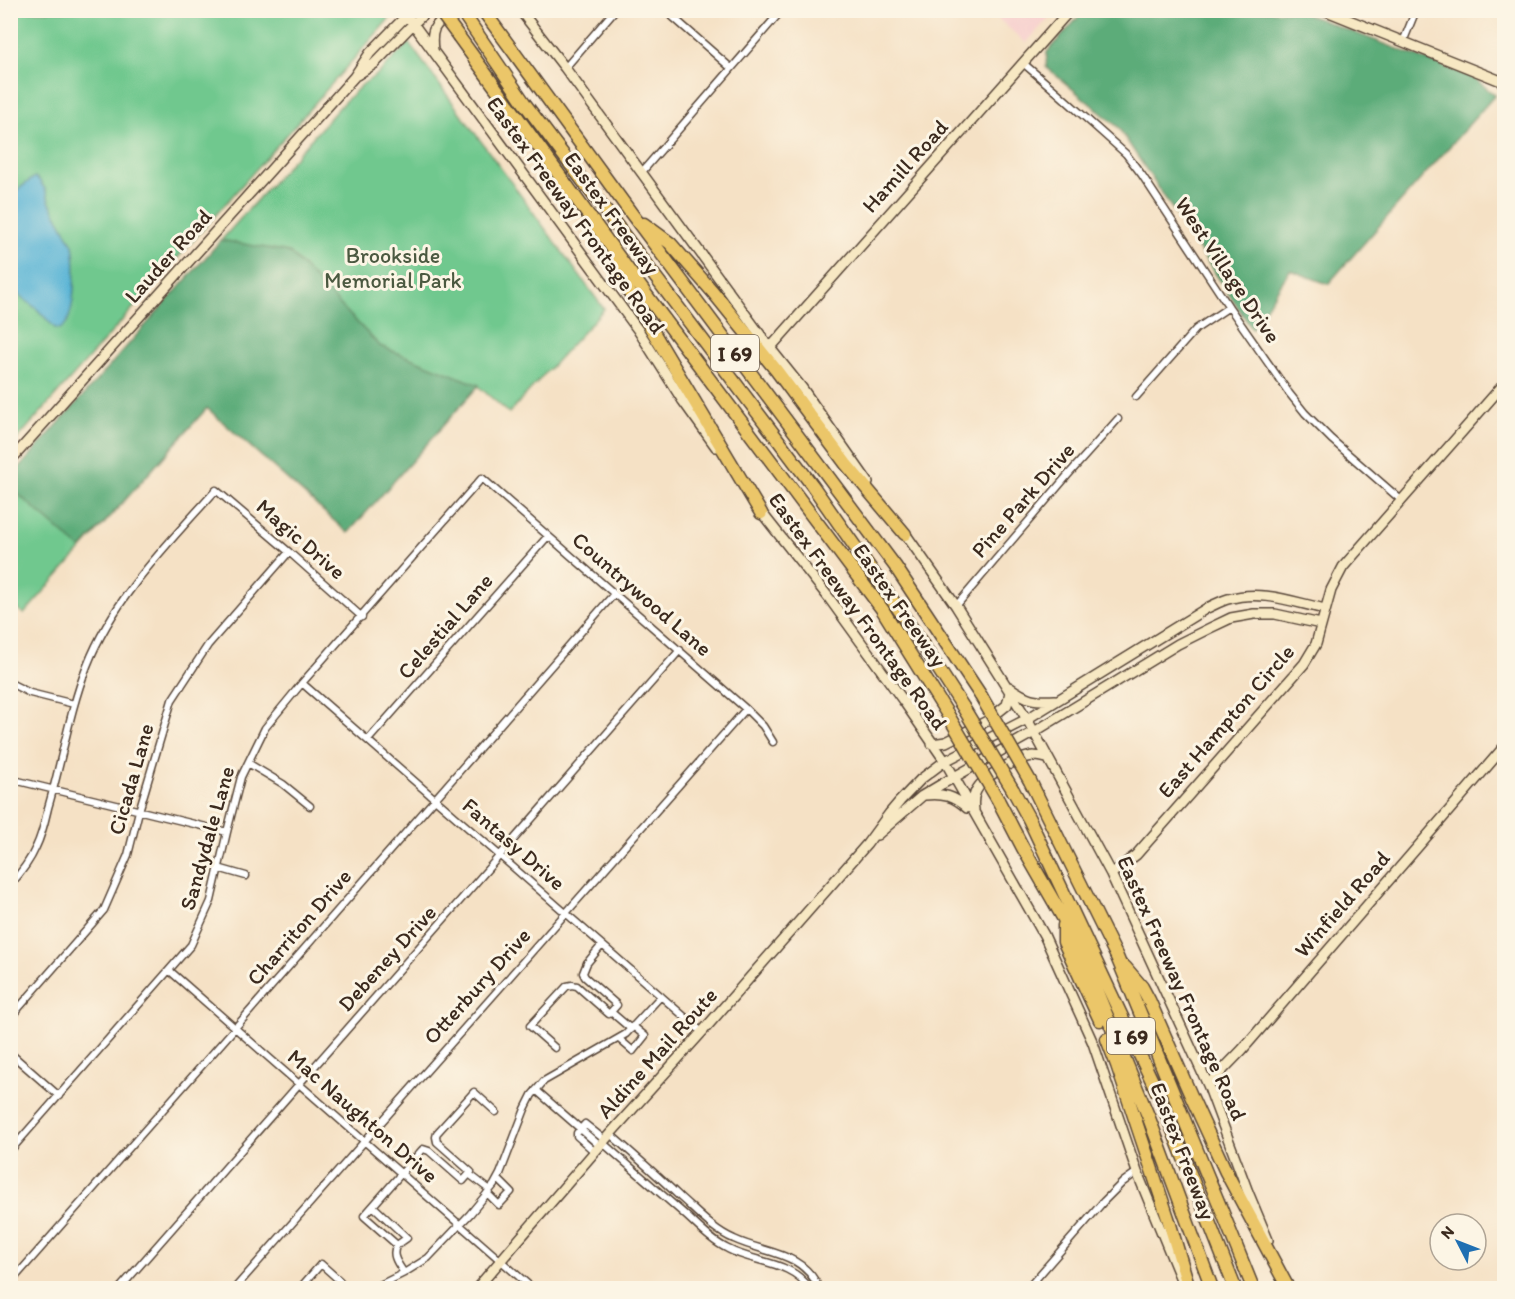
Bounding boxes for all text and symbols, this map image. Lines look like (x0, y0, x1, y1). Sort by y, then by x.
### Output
street label: Eastex Freeway Frontage Road (481, 91, 671, 339)
street label: Hamill Road (856, 114, 954, 218)
street label: Eastex Freeway (558, 146, 666, 280)
street label: West Village Drive (1169, 192, 1287, 348)
street label: Lauder Road (119, 203, 217, 309)
park label: Brookside Memorial Park (324, 242, 462, 294)
road number: I 69 (711, 335, 759, 371)
street label: Pine Park Drive (966, 437, 1080, 563)
street label: Eastex Freeway Frontage Road (763, 487, 953, 735)
street label: Magic Drive (251, 493, 351, 585)
street label: Countrywood Lane (567, 526, 717, 662)
street label: Eastex Freeway (847, 538, 953, 673)
street label: Celestial Lane (392, 567, 498, 685)
street label: East Hampton Circle (1152, 639, 1300, 803)
street label: Cicada Lane (102, 720, 160, 838)
street label: Sandydale Lane (174, 763, 240, 913)
street label: Fantasy Drive (457, 792, 571, 896)
street label: Winfield Road (1288, 845, 1396, 963)
street label: Eastex Freeway Frontage Road (1111, 851, 1253, 1125)
street label: Charriton Drive (241, 863, 357, 991)
street label: Debeney Drive (332, 899, 442, 1017)
street label: Otterbury Drive (418, 922, 536, 1050)
street label: Aldine Mail Route (591, 982, 723, 1124)
road number: I 69 (1107, 1018, 1155, 1054)
street label: Mac Naughton Drive (282, 1043, 444, 1189)
street label: Eastex Freeway (1144, 1078, 1222, 1224)
north arrow (1428, 1212, 1488, 1272)
text: N (1437, 1222, 1458, 1243)

